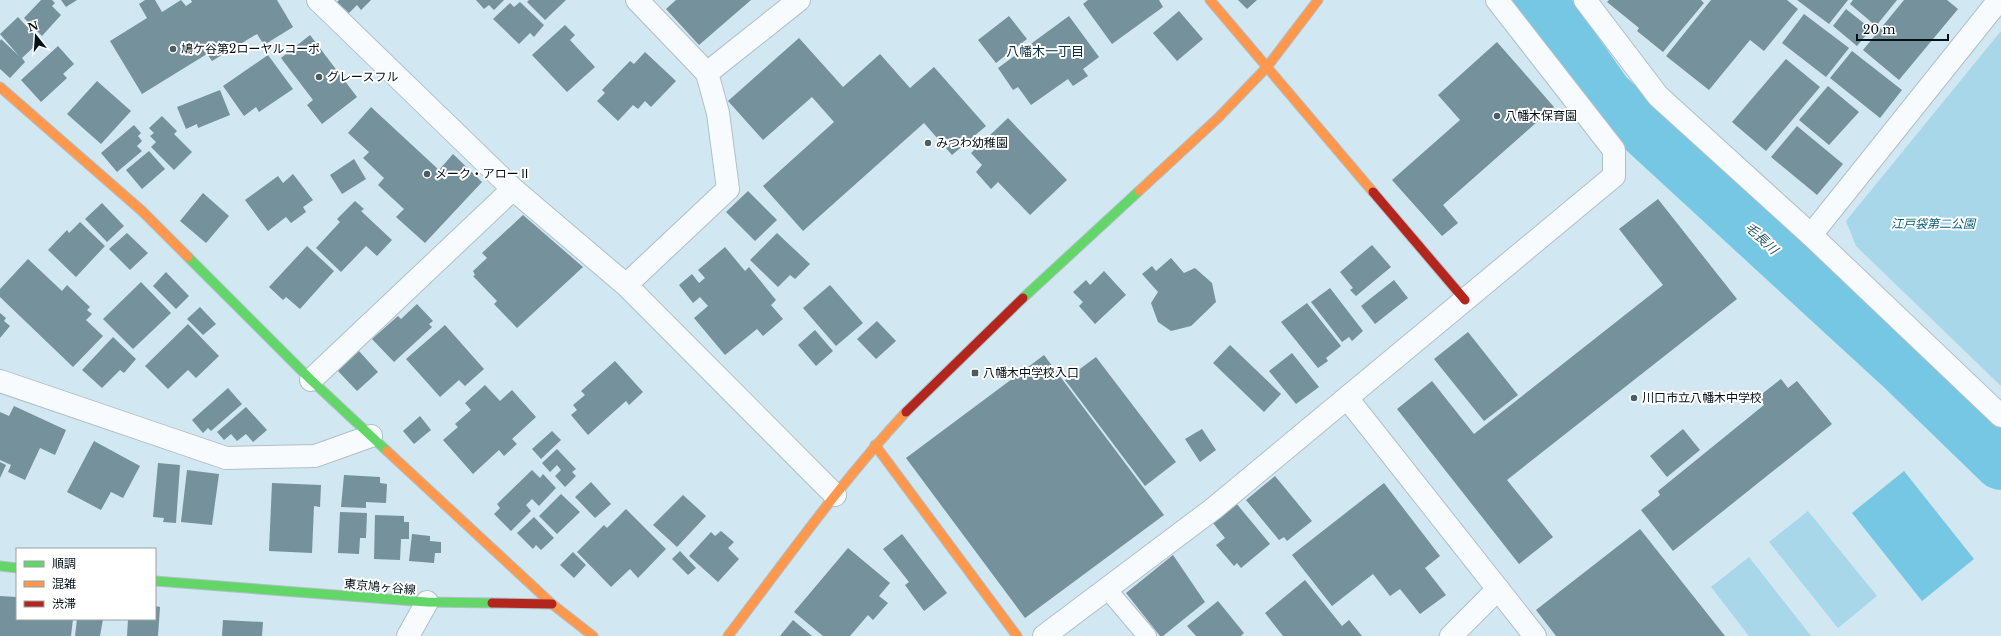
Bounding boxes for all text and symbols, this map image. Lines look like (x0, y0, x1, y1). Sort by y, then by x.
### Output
north arrow (16, 16, 56, 56)
scale bar (1857, 16, 1948, 42)
text: N (26, 18, 41, 35)
text: 20 m (1863, 22, 1895, 37)
place label: 鳩ケ谷第2ローヤルコーポ (181, 41, 320, 56)
district label: 八幡木一丁目 (1006, 43, 1084, 60)
marker: 鳩ケ谷第2ローヤルコーポ (168, 44, 178, 54)
place label: グレースフル (327, 69, 398, 84)
marker: グレースフル (314, 72, 324, 82)
place label: 八幡木保育園 (1505, 108, 1577, 123)
marker: 八幡木保育園 (1492, 111, 1502, 121)
place label: みつわ幼稚園 (936, 135, 1008, 150)
marker: みつわ幼稚園 (923, 138, 933, 148)
place label: メーク・アローⅡ (435, 166, 531, 181)
marker: メーク・アローⅡ (422, 169, 432, 179)
park label: 江戸袋第二公園 (1891, 216, 1977, 231)
water label: 毛長川 (1742, 219, 1783, 259)
place label: 八幡木中学校入口 (983, 365, 1079, 380)
marker: 八幡木中学校入口 (970, 368, 980, 378)
place label: 川口市立八幡木中学校 (1642, 390, 1762, 405)
marker: 川口市立八幡木中学校 (1629, 393, 1639, 403)
legend (16, 548, 156, 620)
text: 順調 (52, 556, 76, 571)
text: 混雑 (52, 576, 76, 591)
street label: 東京鳩ヶ谷線 (344, 576, 417, 597)
text: 渋滞 (52, 596, 76, 611)

